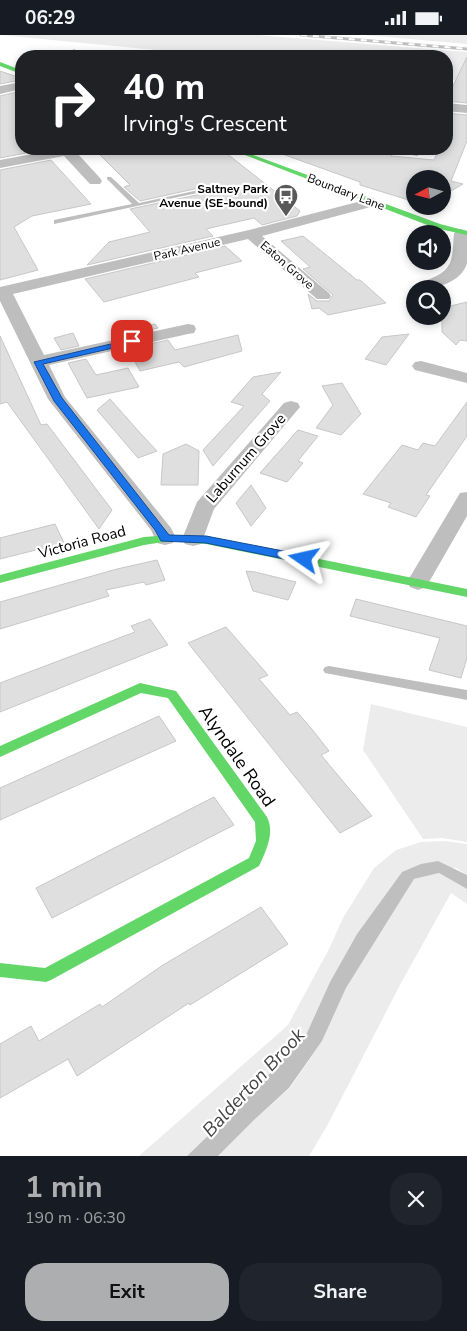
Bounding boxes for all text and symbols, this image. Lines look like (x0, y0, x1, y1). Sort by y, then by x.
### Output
text: 06:29 (25, 5, 75, 31)
text: 40 m (123, 64, 205, 111)
icon: right (40, 70, 105, 135)
text: Irving's Crescent (123, 109, 287, 139)
street label: Boundary Lane (305, 170, 387, 214)
north arrow (406, 170, 451, 215)
map controls (406, 170, 451, 325)
place label: Saltney Park Avenue (SE-bound) (159, 181, 269, 211)
bus stop icon: Saltney Park Avenue (SE-bound) (273, 183, 299, 217)
button: sound (406, 225, 451, 270)
street label: Park Avenue (152, 234, 222, 264)
street label: Eaton Grove (257, 237, 317, 293)
button: search (406, 280, 451, 325)
pin (111, 320, 153, 362)
icon: arrive (118, 327, 146, 355)
street label: Laburnum Grove (202, 409, 290, 507)
street label: Victoria Road (35, 521, 128, 564)
position arrow (277, 532, 329, 584)
street label: Alyndale Road (193, 700, 281, 812)
water label: Balderton Brook (197, 1022, 311, 1143)
text: 1 min (25, 1167, 103, 1208)
button: close (390, 1173, 442, 1225)
text: 190 m · 06:30 (25, 1207, 126, 1229)
button: Exit (25, 1263, 229, 1321)
button: Share (239, 1263, 442, 1321)

